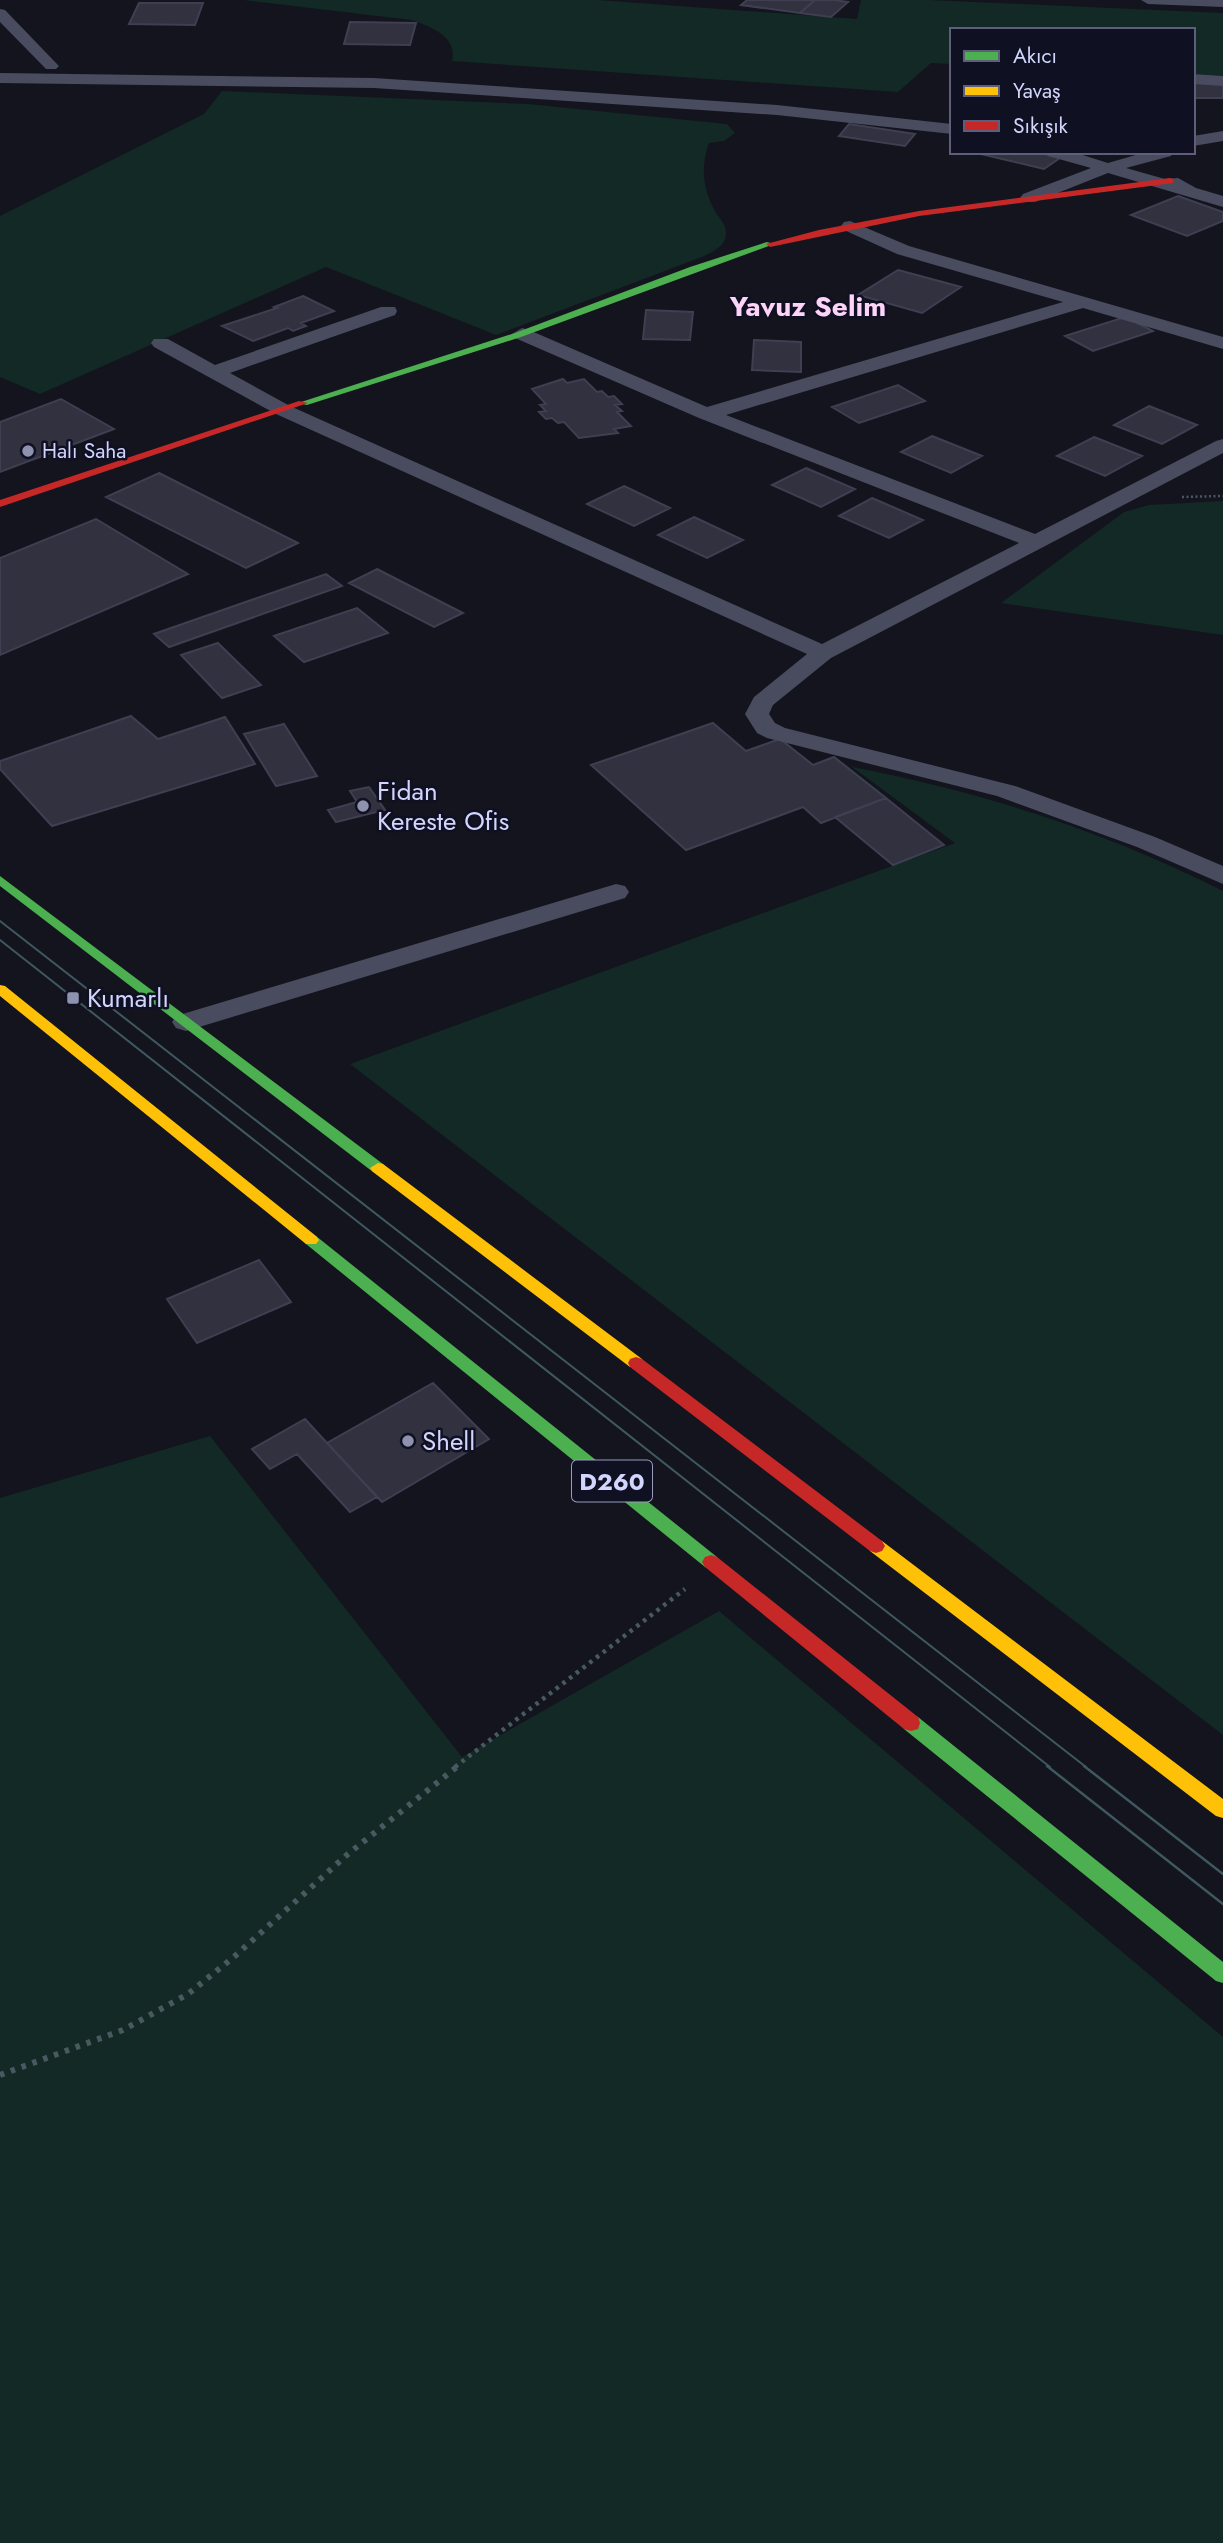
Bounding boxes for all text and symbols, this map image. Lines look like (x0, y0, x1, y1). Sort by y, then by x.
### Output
legend (950, 28, 1195, 154)
text: Akıcı (1013, 41, 1057, 71)
text: Yavaş (1013, 76, 1060, 106)
text: Sıkışık (1013, 111, 1069, 141)
district label: Yavuz Selim (729, 286, 886, 327)
place label: Halı Saha (42, 436, 126, 466)
marker: Halı Saha (20, 443, 36, 459)
place label: Fidan Kereste Ofis (377, 772, 509, 840)
marker: Fidan Kereste Ofis (355, 798, 371, 814)
place label: Kumarlı (87, 979, 169, 1017)
marker: Kumarlı (65, 990, 81, 1006)
place label: Shell (422, 1422, 475, 1460)
marker: Shell (400, 1433, 416, 1449)
road number: D260 (572, 1461, 652, 1502)

